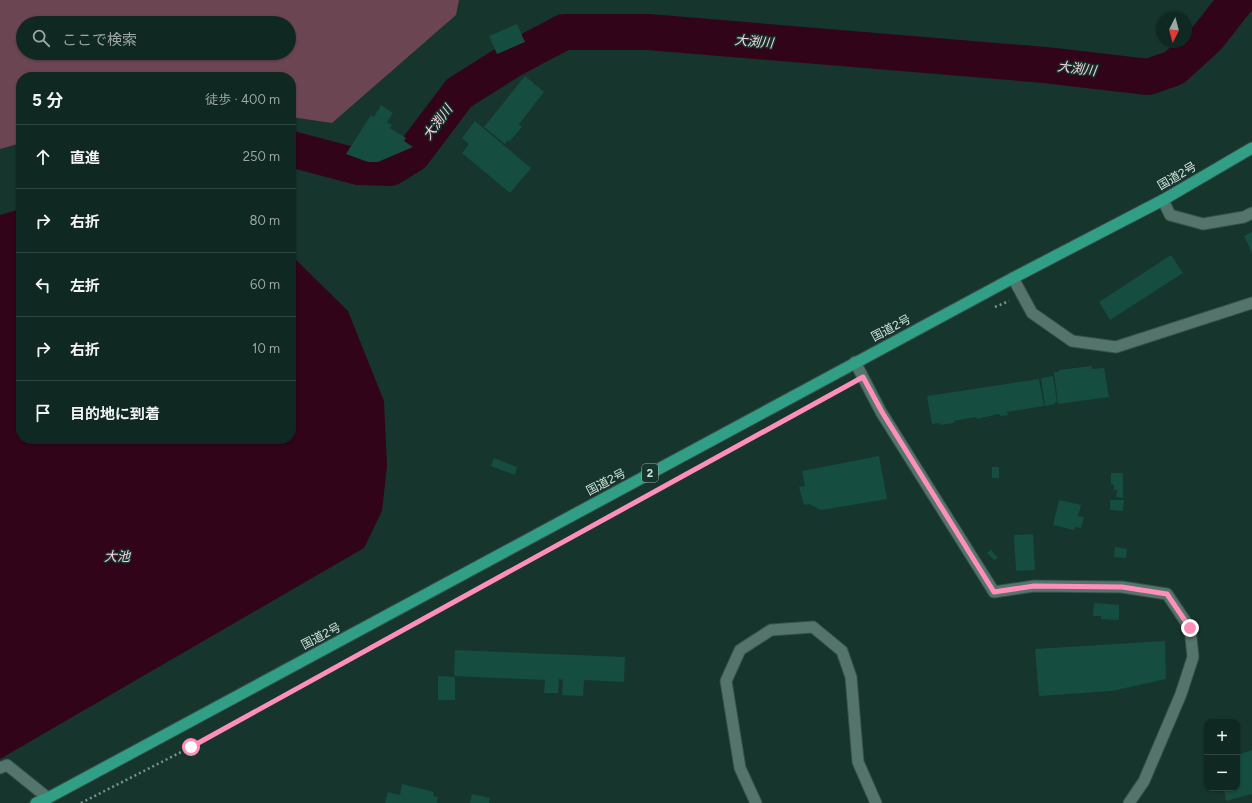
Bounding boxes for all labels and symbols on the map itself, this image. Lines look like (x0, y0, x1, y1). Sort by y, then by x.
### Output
north arrow (1156, 12, 1192, 48)
water label: 大渕川 (734, 32, 776, 51)
water label: 大渕川 (1057, 59, 1099, 79)
water label: 大渕川 (420, 101, 456, 142)
street label: 国道2号 (1155, 159, 1199, 193)
street label: 国道2号 (869, 312, 913, 344)
road number: 2 (642, 464, 658, 482)
street label: 国道2号 (584, 466, 628, 498)
water label: 大池 (104, 549, 132, 564)
route end (1181, 619, 1199, 637)
street label: 国道2号 (299, 620, 343, 652)
route start (182, 738, 200, 756)

